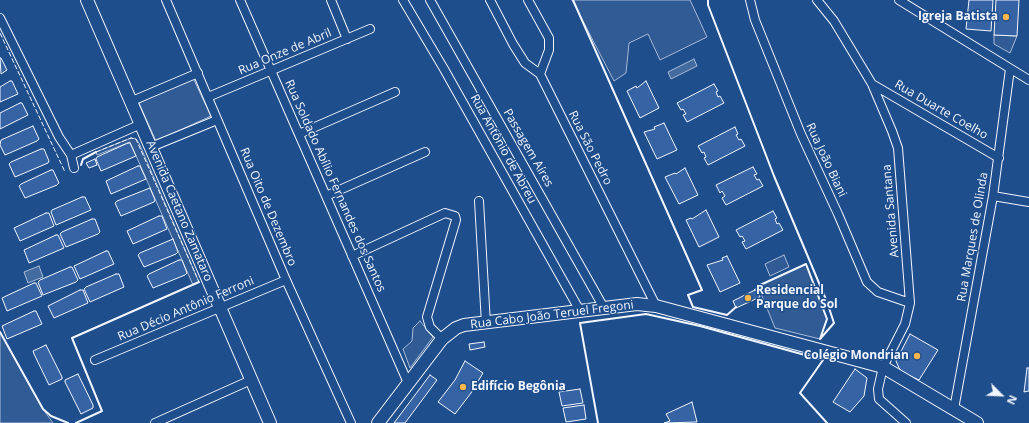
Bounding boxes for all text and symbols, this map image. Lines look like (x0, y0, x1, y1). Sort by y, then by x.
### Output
place label: Igreja Batista (918, 10, 998, 24)
marker: Igreja Batista (1001, 12, 1011, 22)
street label: Rua Onze de Abril (236, 26, 334, 78)
street label: Rua Duarte Coelho (892, 77, 990, 143)
street label: Rua Soldado Abílio Fernandes dos Santos (281, 78, 389, 294)
street label: Rua Antônio de Abreu (467, 92, 539, 206)
street label: Passagem Aíres (500, 107, 556, 189)
street label: Rua São Pedro (565, 108, 615, 188)
street label: Rua João Biani (803, 121, 849, 199)
street label: Avenida Caetano Zamataro (143, 138, 215, 284)
street label: Rua Oito de Dezembro (237, 146, 299, 268)
street label: Avenida Santana (880, 164, 902, 258)
street label: Rua Marques de Olinda (955, 171, 991, 303)
street label: Rua Décio Antônio Ferroni (116, 274, 256, 344)
place label: Residencial Parque do Sol (756, 284, 838, 312)
marker: Residencial Parque do Sol (743, 293, 753, 303)
street label: Rua Cabo João Teruel Fregoni (470, 298, 634, 332)
place label: Colégio Mondrian (804, 349, 909, 363)
marker: Colégio Mondrian (912, 351, 922, 361)
north arrow (981, 375, 1021, 415)
place label: Edifício Begônia (471, 380, 566, 394)
marker: Edifício Begônia (458, 382, 468, 392)
text: N (1004, 393, 1021, 407)

